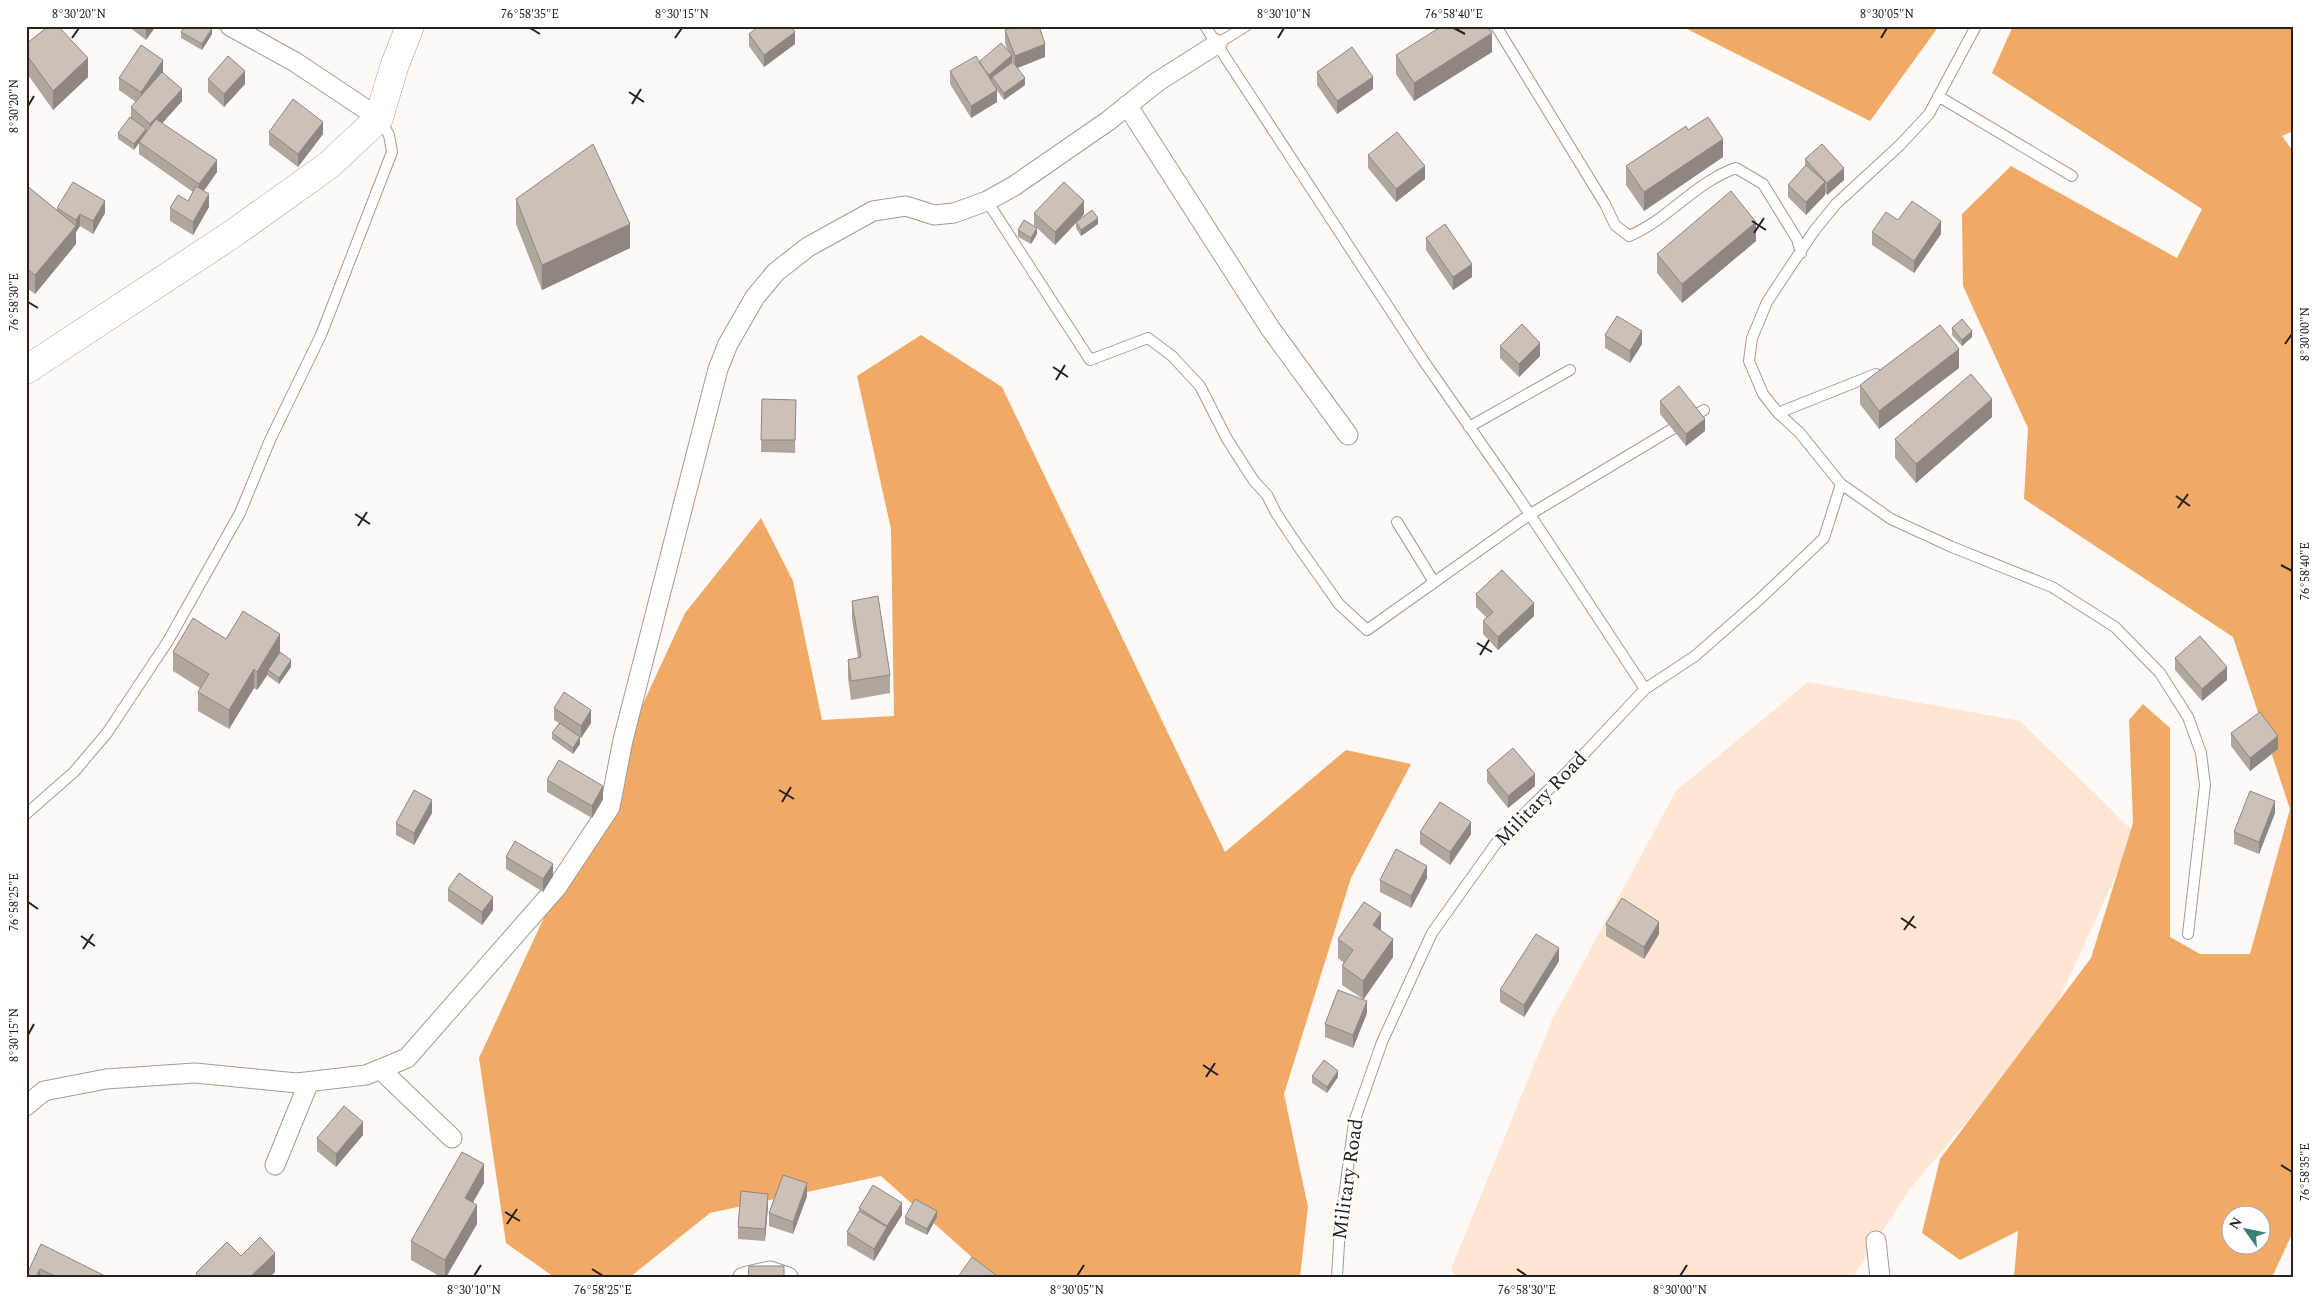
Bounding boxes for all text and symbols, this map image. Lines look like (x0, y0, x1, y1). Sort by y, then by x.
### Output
text: 8°30'20"N (52, 5, 106, 24)
text: 76°58'35"E (501, 5, 559, 24)
text: 8°30'15"N (655, 5, 709, 24)
text: 8°30'10"N (1257, 5, 1311, 24)
text: 76°58'40"E (1425, 5, 1483, 24)
text: 8°30'05"N (1860, 5, 1914, 24)
text: 8°30'20"N (5, 79, 24, 133)
text: 76°58'30"E (5, 273, 24, 331)
text: 8°30'00"N (2296, 307, 2315, 361)
text: 76°58'40"E (2296, 542, 2315, 600)
street label: Military Road (1488, 745, 1594, 853)
text: 76°58'25"E (5, 873, 24, 931)
text: 8°30'15"N (5, 1008, 24, 1062)
street label: Military Road (1325, 1116, 1371, 1242)
text: 76°58'35"E (2296, 1143, 2315, 1201)
north arrow (2222, 1206, 2272, 1256)
text: N (2224, 1213, 2247, 1234)
text: 8°30'10"N (447, 1281, 501, 1300)
text: 76°58'25"E (574, 1281, 632, 1300)
text: 8°30'05"N (1050, 1281, 1104, 1300)
text: 76°58'30"E (1498, 1281, 1556, 1300)
text: 8°30'00"N (1653, 1281, 1707, 1300)

